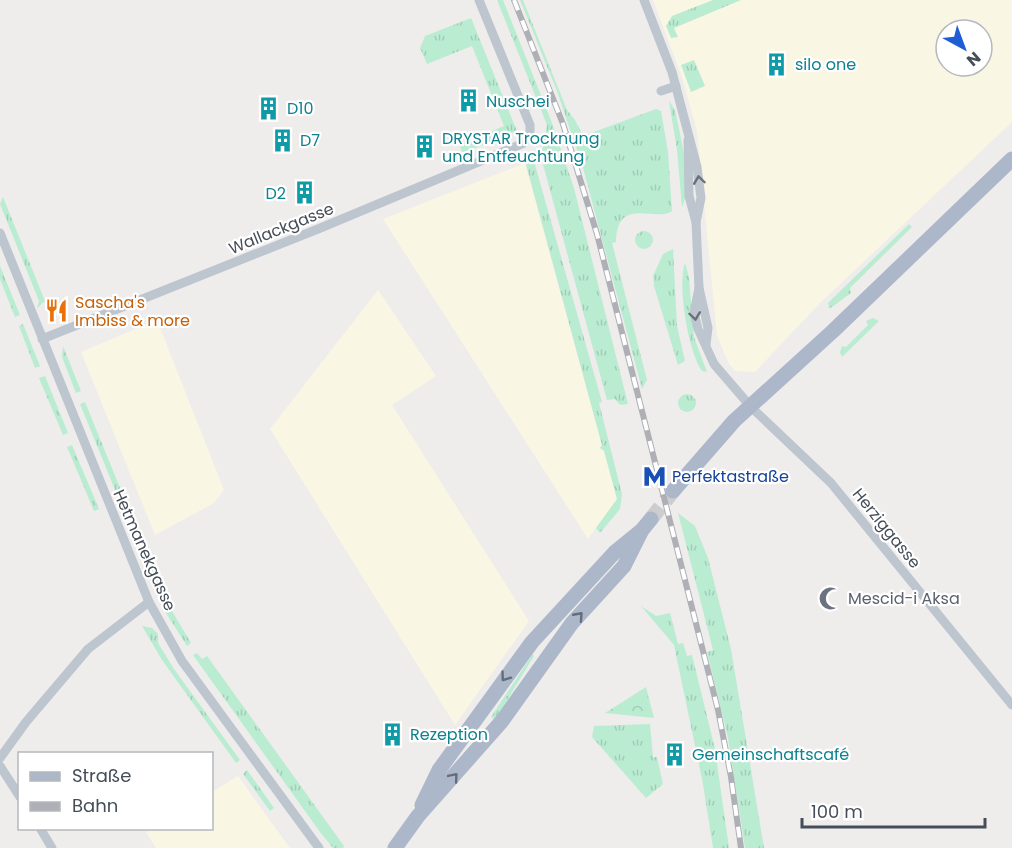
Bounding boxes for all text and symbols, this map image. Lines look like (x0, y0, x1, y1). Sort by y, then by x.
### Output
north arrow (934, 18, 994, 78)
text: N (961, 46, 986, 72)
building icon: silo one (764, 51, 790, 77)
place label: silo one (795, 53, 856, 76)
building icon: Nuschei (455, 88, 481, 114)
place label: Nuschei (486, 90, 550, 113)
building icon: D10 (256, 95, 282, 121)
place label: D10 (287, 97, 313, 120)
building icon: D7 (269, 127, 295, 153)
place label: DRYSTAR Trocknung und Entfeuchtung (442, 127, 600, 168)
place label: D7 (300, 129, 320, 152)
building icon: DRYSTAR Trocknung und Entfeuchtung (411, 134, 437, 160)
one-way arrow (694, 176, 706, 185)
building icon: D2 (291, 180, 317, 206)
place label: D2 (265, 182, 286, 205)
street label: Wallackgasse (225, 197, 337, 260)
place label: Sascha's Imbiss & more (75, 291, 190, 332)
restaurant icon: Sascha's Imbiss & more (44, 298, 70, 324)
one-way arrow (689, 312, 701, 321)
metro station icon: Perfektastraße (641, 463, 667, 489)
place label: Perfektastraße (672, 465, 789, 488)
street label: Herziggasse (847, 483, 926, 573)
street label: Hetmanekgasse (107, 486, 182, 615)
mosque icon: Mescid-i Aksa (817, 585, 843, 611)
place label: Mescid-i Aksa (848, 587, 960, 610)
one-way arrow (572, 612, 583, 623)
one-way arrow (502, 671, 513, 682)
building icon: Rezeption (379, 721, 405, 747)
place label: Rezeption (410, 723, 488, 746)
building icon: Gemeinschaftscafé (661, 741, 687, 767)
place label: Gemeinschaftscafé (692, 743, 849, 766)
legend (18, 752, 213, 830)
text: Straße (72, 763, 131, 788)
one-way arrow (447, 773, 458, 784)
scale bar (802, 791, 985, 829)
text: Bahn (72, 793, 118, 818)
text: 100 m (811, 799, 863, 824)

